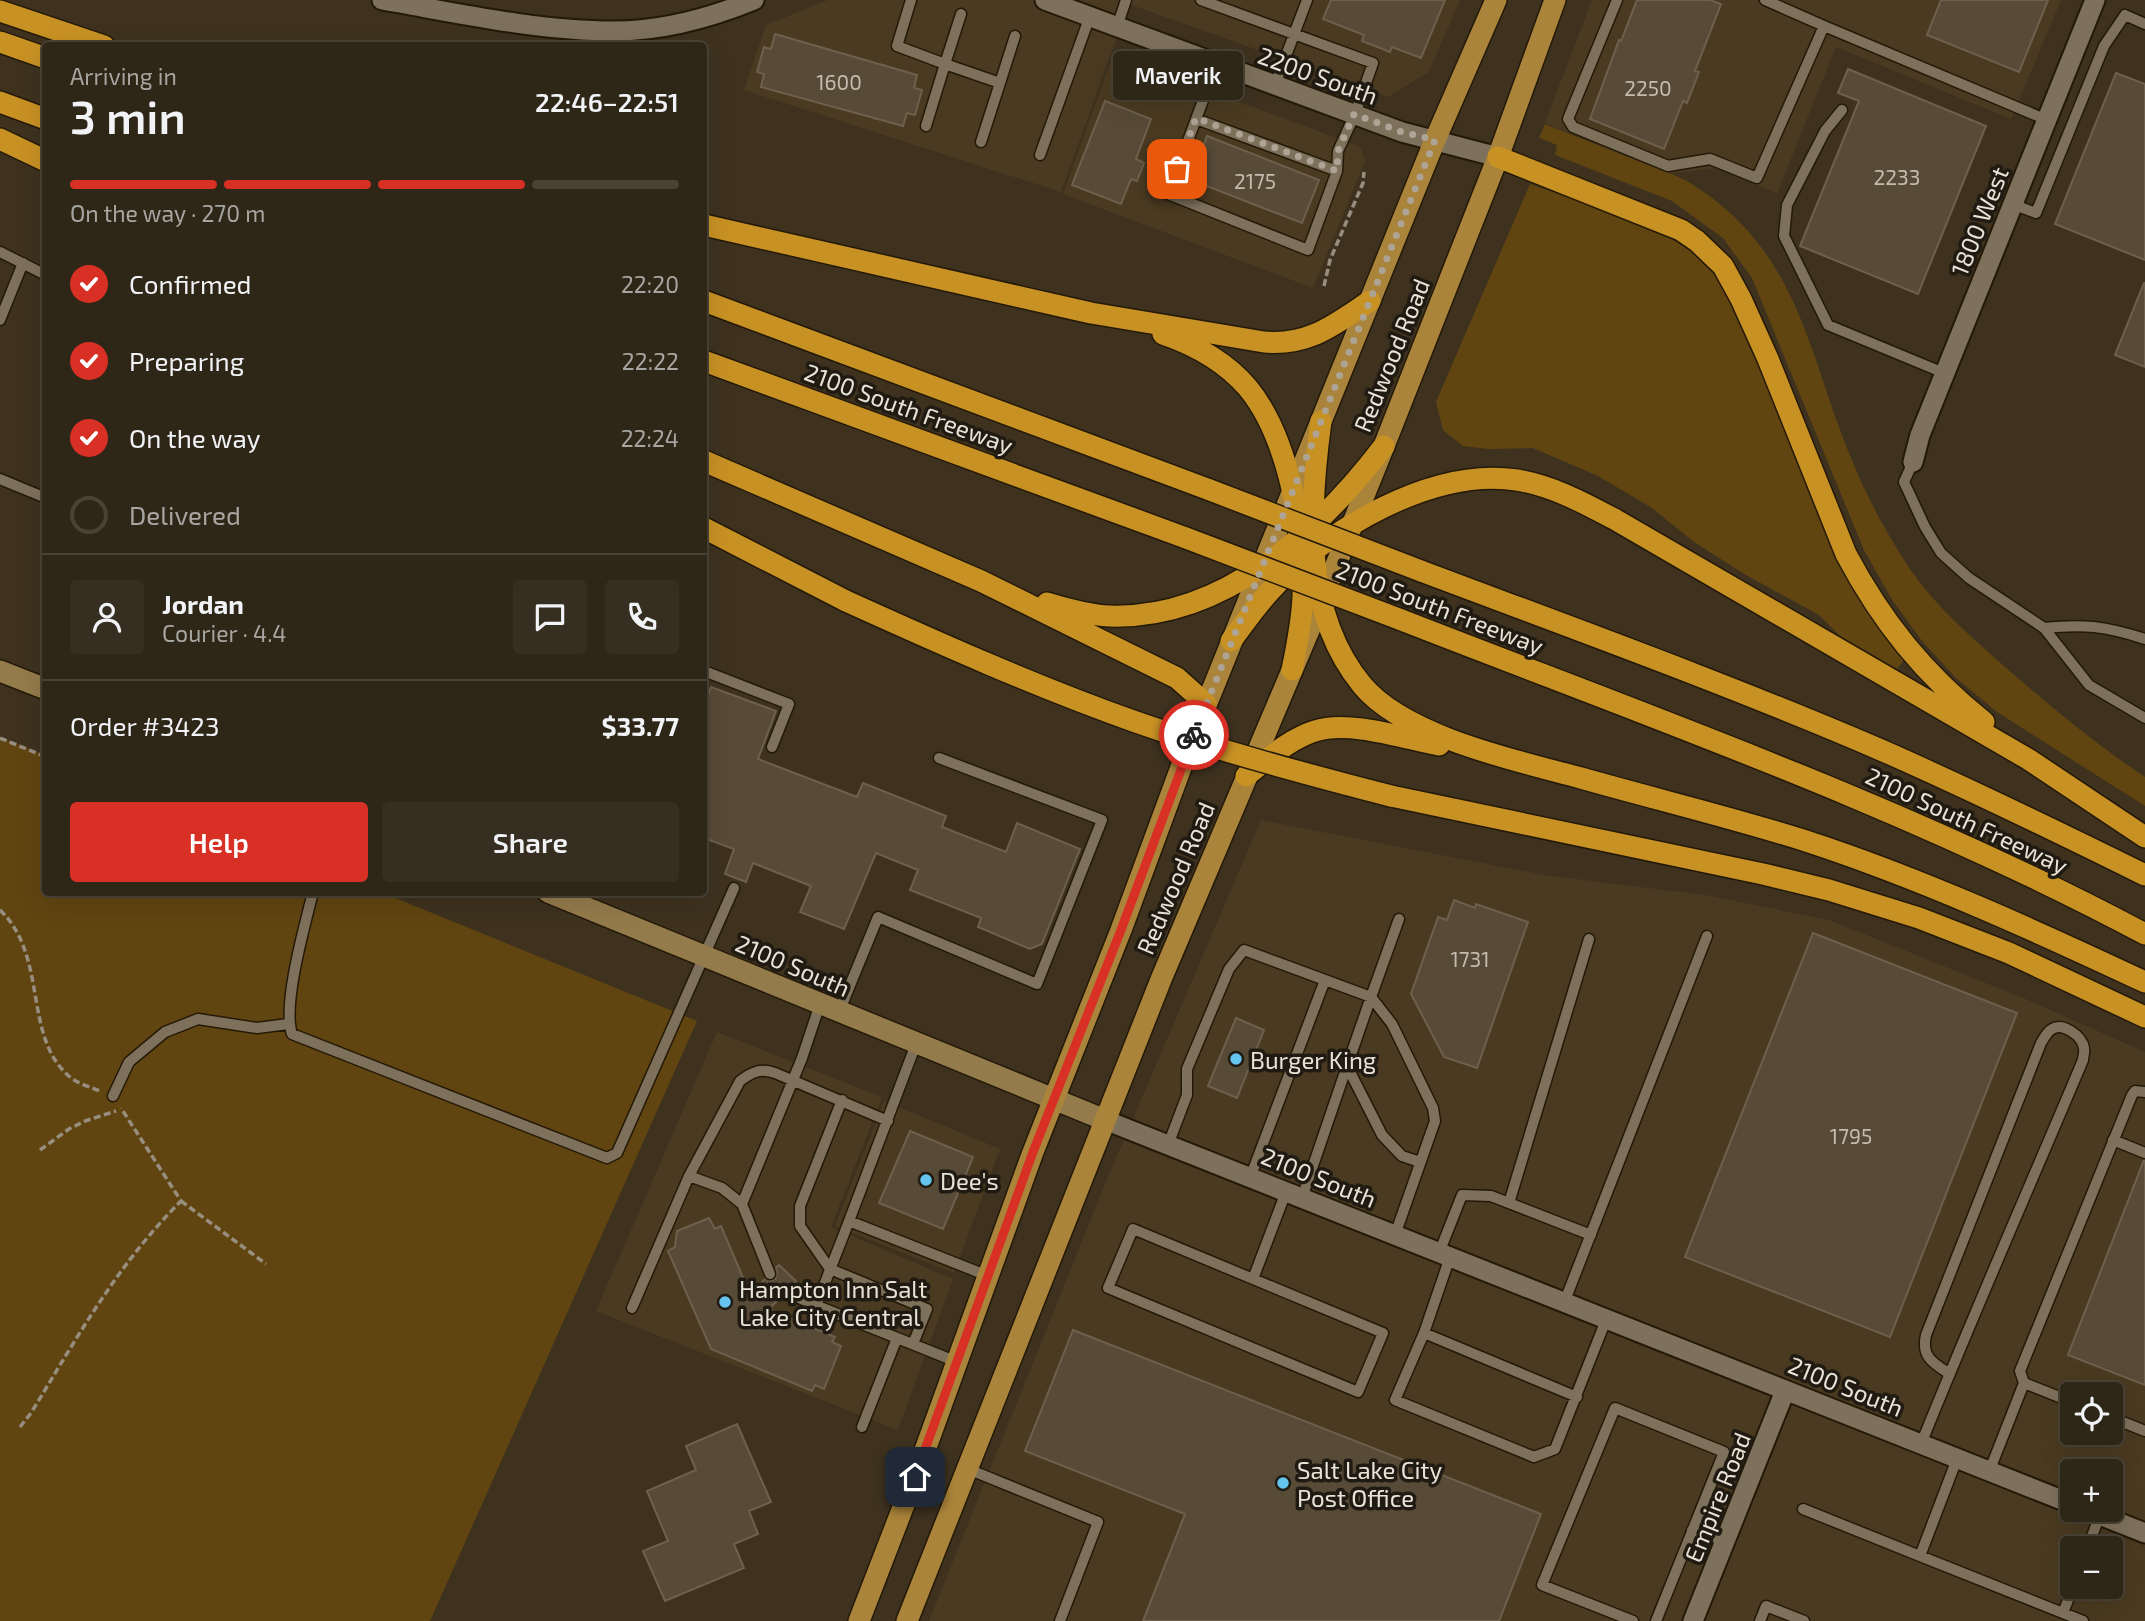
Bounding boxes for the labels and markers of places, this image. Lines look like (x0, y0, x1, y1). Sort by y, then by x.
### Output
callout: Maverik (1112, 50, 1242, 99)
pin (1147, 139, 1207, 199)
place label: Burger King (1250, 1045, 1376, 1074)
marker: Burger King (1228, 1051, 1244, 1067)
place label: Dee's (940, 1166, 999, 1195)
marker: Dee's (918, 1172, 934, 1188)
place label: Hampton Inn Salt Lake City Central (739, 1274, 927, 1331)
marker: Hampton Inn Salt Lake City Central (717, 1294, 733, 1310)
pin (885, 1447, 945, 1507)
place label: Salt Lake City Post Office (1297, 1455, 1442, 1512)
marker: Salt Lake City Post Office (1275, 1475, 1291, 1491)

